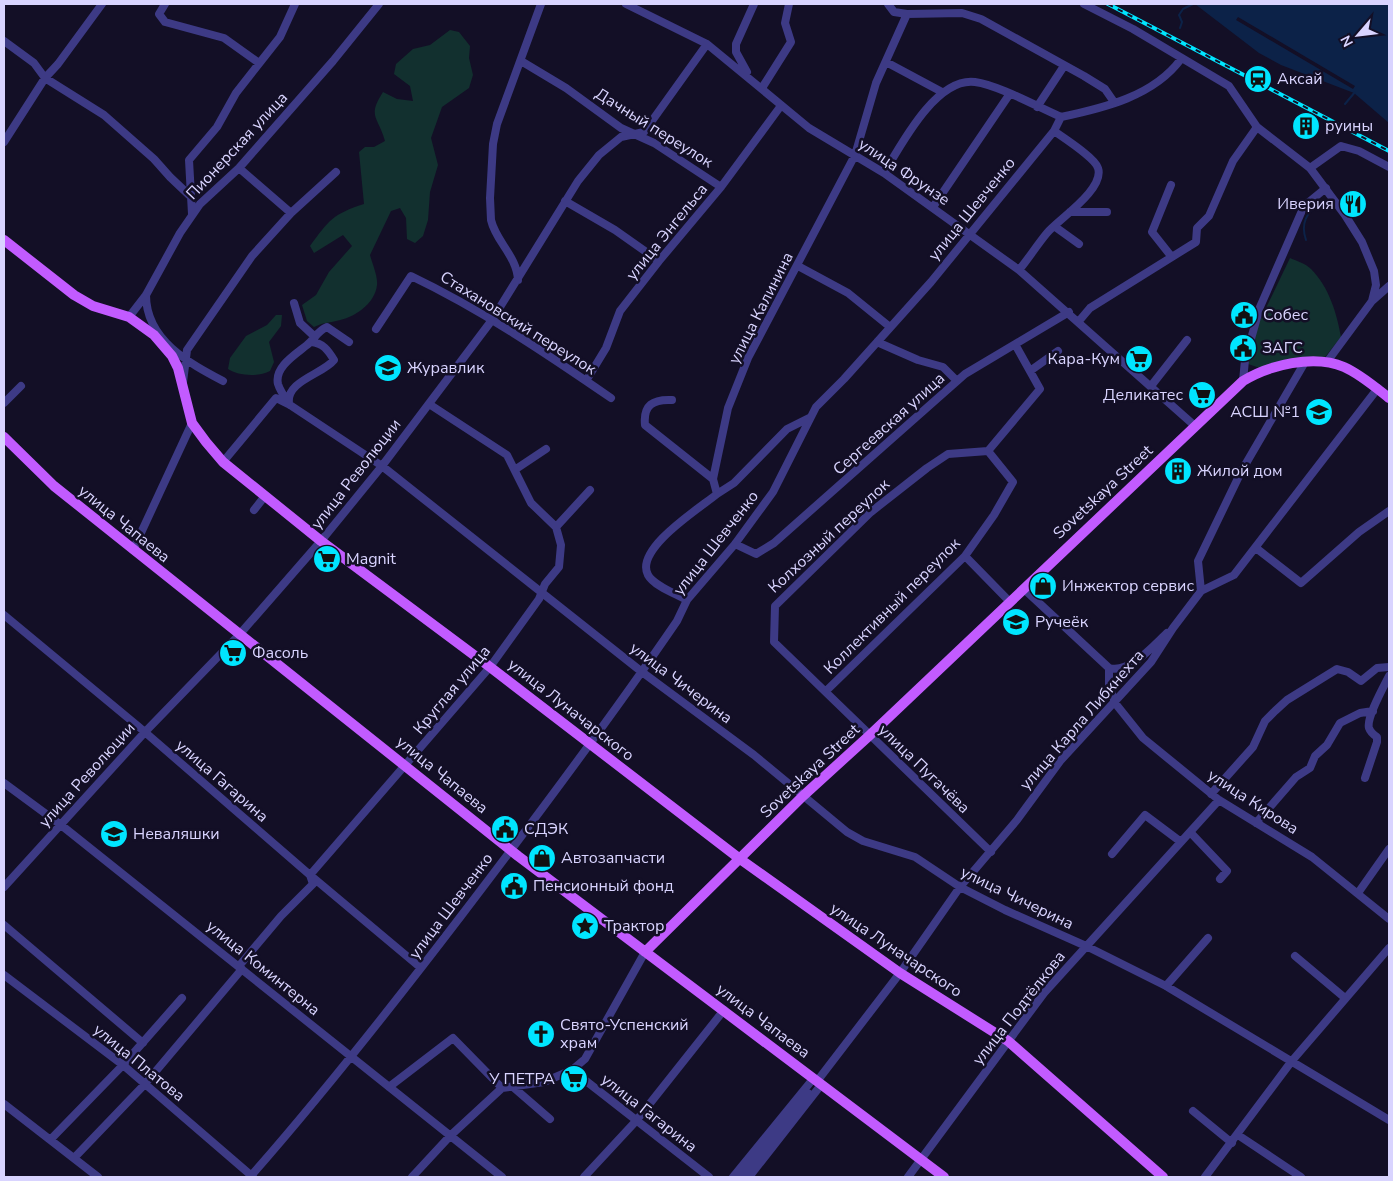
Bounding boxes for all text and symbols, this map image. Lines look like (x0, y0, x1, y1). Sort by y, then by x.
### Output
north arrow (1333, 10, 1383, 60)
text: N (1336, 32, 1358, 50)
station icon: Аксай (1243, 64, 1273, 94)
place label: Аксай (1277, 68, 1323, 90)
street label: Дачный переулок (591, 83, 718, 173)
street label: Пионерская улица (181, 87, 293, 205)
building icon: руины (1291, 111, 1321, 141)
place label: руины (1325, 115, 1373, 137)
street label: улица Фрунзе (854, 133, 954, 211)
street label: улица Шевченко (923, 153, 1021, 265)
street label: улица Энгельса (621, 179, 713, 285)
restaurant icon: Иверия (1338, 189, 1368, 219)
place label: Иверия (1277, 193, 1334, 215)
street label: улица Калинина (723, 248, 799, 368)
street label: Стахановский переулок (436, 266, 601, 380)
public building icon: Собес (1229, 300, 1259, 330)
place label: Собес (1263, 304, 1308, 326)
public building icon: ЗАГС (1228, 333, 1258, 363)
place label: ЗАГС (1262, 337, 1303, 359)
supermarket icon: Кара-Кум (1124, 344, 1154, 374)
place label: Кара-Кум (1047, 348, 1120, 370)
school or university icon: Журавлик (373, 353, 403, 383)
place label: Журавлик (407, 357, 485, 379)
street label: Сергеевская улица (828, 368, 950, 480)
supermarket icon: Деликатес (1187, 380, 1217, 410)
place label: Деликатес (1103, 384, 1183, 406)
school or university icon: АСШ №1 (1304, 397, 1334, 427)
place label: АСШ №1 (1230, 401, 1300, 423)
street label: улица Революции (306, 414, 406, 534)
street label: Sovetskaya Street (1048, 440, 1158, 544)
building icon: Жилой дом (1163, 456, 1193, 486)
place label: Жилой дом (1197, 460, 1283, 482)
street label: Колхозный переулок (763, 473, 895, 598)
street label: улица Чапаева (73, 480, 175, 568)
street label: улица Шевченко (668, 486, 764, 600)
street label: Коллективный переулок (819, 532, 966, 679)
supermarket icon: Magnit (312, 544, 342, 574)
place label: Magnit (346, 548, 396, 570)
shop icon: Инжектор сервис (1028, 571, 1058, 601)
place label: Инжектор сервис (1062, 575, 1194, 597)
school or university icon: Ручеёк (1001, 607, 1031, 637)
place label: Ручеёк (1035, 611, 1089, 633)
street label: улица Чичерина (625, 637, 737, 729)
supermarket icon: Фасоль (218, 638, 248, 668)
street label: Круглая улица (408, 641, 496, 739)
place label: Фасоль (252, 642, 308, 664)
street label: улица Карла Либкнехта (1015, 645, 1149, 795)
street label: улица Луначарского (503, 654, 639, 766)
street label: улица Революции (34, 718, 140, 832)
street label: Sovetskaya Street (755, 719, 865, 823)
street label: улица Пугачёва (873, 720, 975, 818)
street label: улица Чапаева (391, 731, 493, 819)
street label: улица Гагарина (171, 735, 273, 827)
street label: улица Кирова (1203, 764, 1303, 840)
public building icon: СДЭК (490, 814, 520, 844)
place label: СДЭК (524, 818, 569, 840)
school or university icon: Неваляшки (99, 819, 129, 849)
place label: Неваляшки (133, 823, 220, 845)
shop icon: Автозапчасти (527, 843, 557, 873)
place label: Автозапчасти (561, 847, 665, 869)
street label: улица Шевченко (404, 849, 498, 963)
street label: улица Чичерина (957, 861, 1077, 935)
public building icon: Пенсионный фонд (499, 871, 529, 901)
place label: Пенсионный фонд (533, 875, 674, 897)
street label: улица Луначарского (826, 898, 966, 1002)
place icon: Трактор (570, 911, 600, 941)
street label: улица Коминтерна (201, 915, 325, 1021)
place label: Трактор (604, 915, 665, 937)
street label: улица Подтёлкова (968, 946, 1070, 1070)
street label: улица Чапаева (712, 978, 814, 1064)
place label: Свято-Успенский храм (560, 1014, 689, 1054)
street label: улица Платова (88, 1019, 190, 1107)
church icon: Свято-Успенский храм (526, 1019, 556, 1049)
supermarket icon: У ПЕТРА (559, 1064, 589, 1094)
place label: У ПЕТРА (488, 1068, 555, 1090)
street label: улица Гагарина (596, 1069, 702, 1157)

